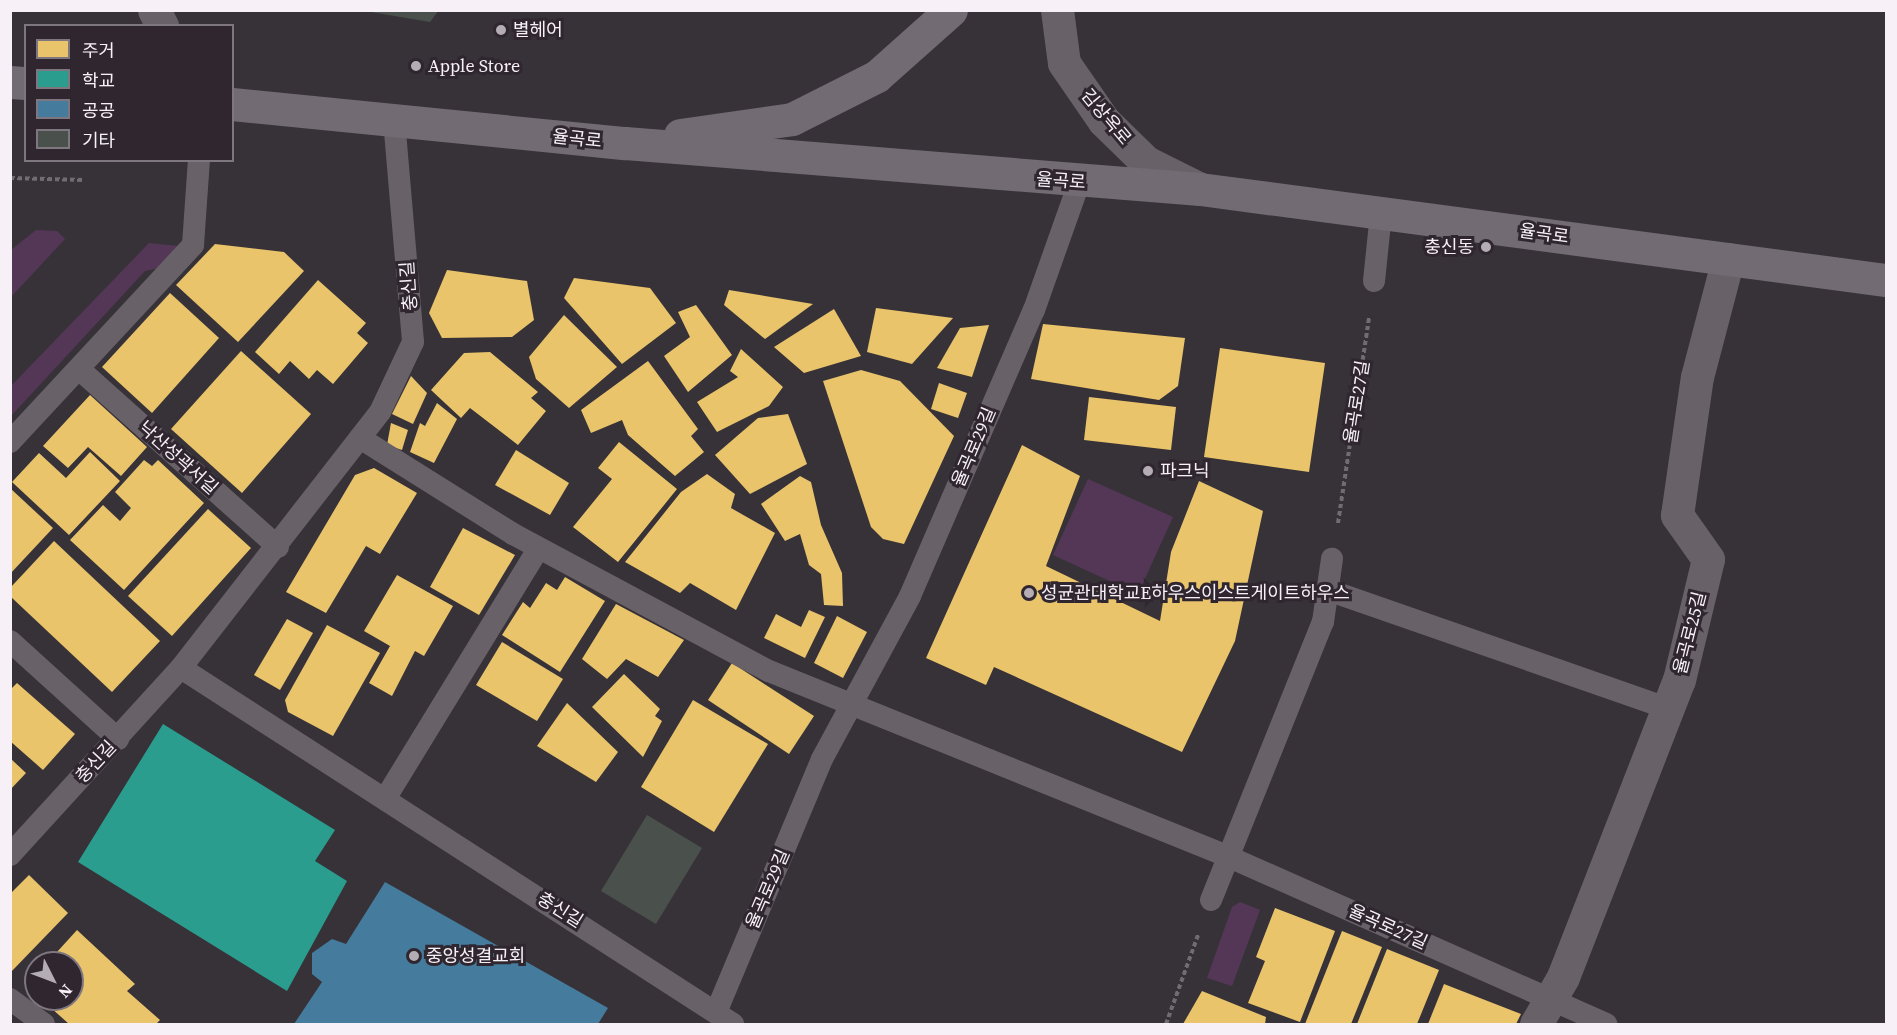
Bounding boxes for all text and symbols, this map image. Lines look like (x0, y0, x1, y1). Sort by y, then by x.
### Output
place label: 별헤어 (513, 19, 563, 41)
marker: 별헤어 (494, 23, 508, 37)
legend (24, 24, 234, 162)
text: 주거 (82, 38, 115, 63)
place label: Apple Store (428, 55, 520, 77)
marker: Apple Store (409, 59, 423, 73)
text: 학교 (82, 68, 115, 93)
street label: 김상옥로 (1076, 85, 1136, 149)
text: 공공 (82, 98, 115, 123)
street label: 율곡로 (551, 126, 603, 152)
text: 기타 (82, 128, 115, 153)
street label: 율곡로 (1035, 168, 1087, 194)
street label: 율곡로 (1518, 220, 1570, 248)
place label: 충신동 (1424, 236, 1474, 258)
marker: 충신동 (1479, 240, 1493, 254)
street label: 충신길 (396, 260, 422, 312)
street label: 율곡로27길 (1340, 359, 1374, 445)
street label: 율곡로29길 (948, 404, 1000, 490)
street label: 낙산성곽서길 (134, 417, 222, 499)
place label: 파크닉 (1160, 460, 1210, 482)
marker: 파크닉 (1141, 464, 1155, 478)
place label: 성균관대학교E하우스이스트게이트하우스 (1041, 582, 1350, 604)
marker: 성균관대학교E하우스이스트게이트하우스 (1022, 586, 1036, 600)
street label: 율곡로25길 (1669, 590, 1711, 676)
street label: 충신길 (71, 736, 121, 788)
street label: 율곡로29길 (742, 846, 794, 932)
street label: 충신길 (533, 888, 587, 932)
street label: 율곡로27길 (1345, 900, 1431, 954)
place label: 중앙성결교회 (426, 945, 525, 967)
marker: 중앙성결교회 (407, 949, 421, 963)
north arrow (24, 951, 84, 1011)
text: N (54, 980, 78, 1003)

